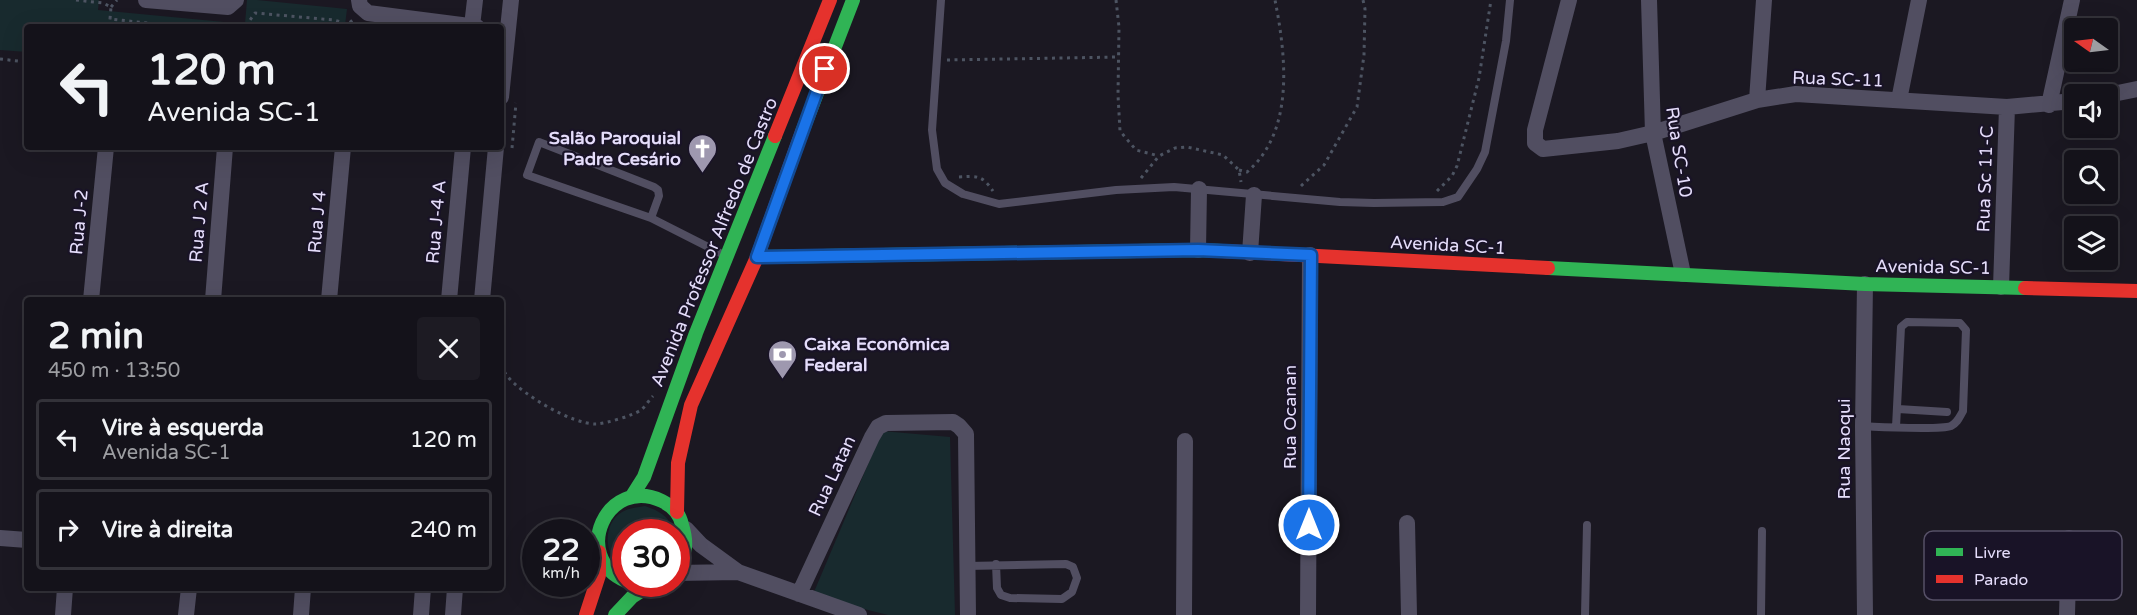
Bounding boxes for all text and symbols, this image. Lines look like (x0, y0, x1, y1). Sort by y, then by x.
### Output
north arrow (2064, 18, 2118, 72)
map controls (2064, 18, 2118, 270)
pin (799, 43, 850, 94)
text: 120 m (147, 45, 276, 96)
icon: left (48, 48, 126, 126)
icon: arrive (808, 52, 841, 85)
street label: Rua SC-11 (1792, 66, 1884, 92)
button: sound (2064, 84, 2118, 138)
street label: Avenida Professor Alfredo de Castro (646, 94, 782, 390)
text: Avenida SC-1 (147, 96, 321, 129)
street label: Rua SC-10 (1661, 105, 1697, 199)
street label: Rua Sc 11-C (1972, 125, 1998, 233)
place label: Salão Paroquial Padre Cesário (549, 127, 681, 170)
church icon: Salão Paroquial Padre Cesário (686, 132, 718, 174)
button: search (2064, 150, 2118, 204)
street label: Rua J-4 A (421, 179, 451, 265)
street label: Rua J 2 A (185, 181, 213, 263)
street label: Rua J-2 (65, 188, 93, 256)
street label: Rua J 4 (303, 190, 331, 254)
button: layers (2064, 216, 2118, 270)
street label: Avenida SC-1 (1390, 231, 1506, 259)
street label: Avenida SC-1 (1875, 255, 1991, 279)
text: 2 min (48, 315, 144, 358)
button: close (417, 317, 480, 380)
place label: Caixa Econômica Federal (804, 333, 950, 376)
bank icon: Caixa Econômica Federal (767, 338, 799, 380)
text: 450 m · 13:50 (48, 359, 180, 383)
street label: Rua Ocanan (1279, 365, 1301, 469)
street label: Rua Naoqui (1833, 399, 1855, 499)
text: Vire à esquerda (102, 415, 264, 441)
icon: left (51, 423, 84, 456)
text: 120 m (410, 427, 477, 453)
street label: Rua Latan (804, 432, 860, 520)
text: Avenida SC-1 (102, 441, 231, 465)
position arrow (1277, 493, 1341, 557)
icon: right (51, 513, 84, 546)
text: Vire à direita (102, 517, 233, 543)
text: 240 m (410, 517, 477, 543)
speed limit sign: 30 (612, 519, 690, 597)
legend (1924, 531, 2122, 600)
text: 22 (542, 532, 580, 569)
text: Livre (1974, 543, 2011, 563)
text: km/h (542, 564, 580, 582)
text: Parado (1974, 570, 2028, 590)

